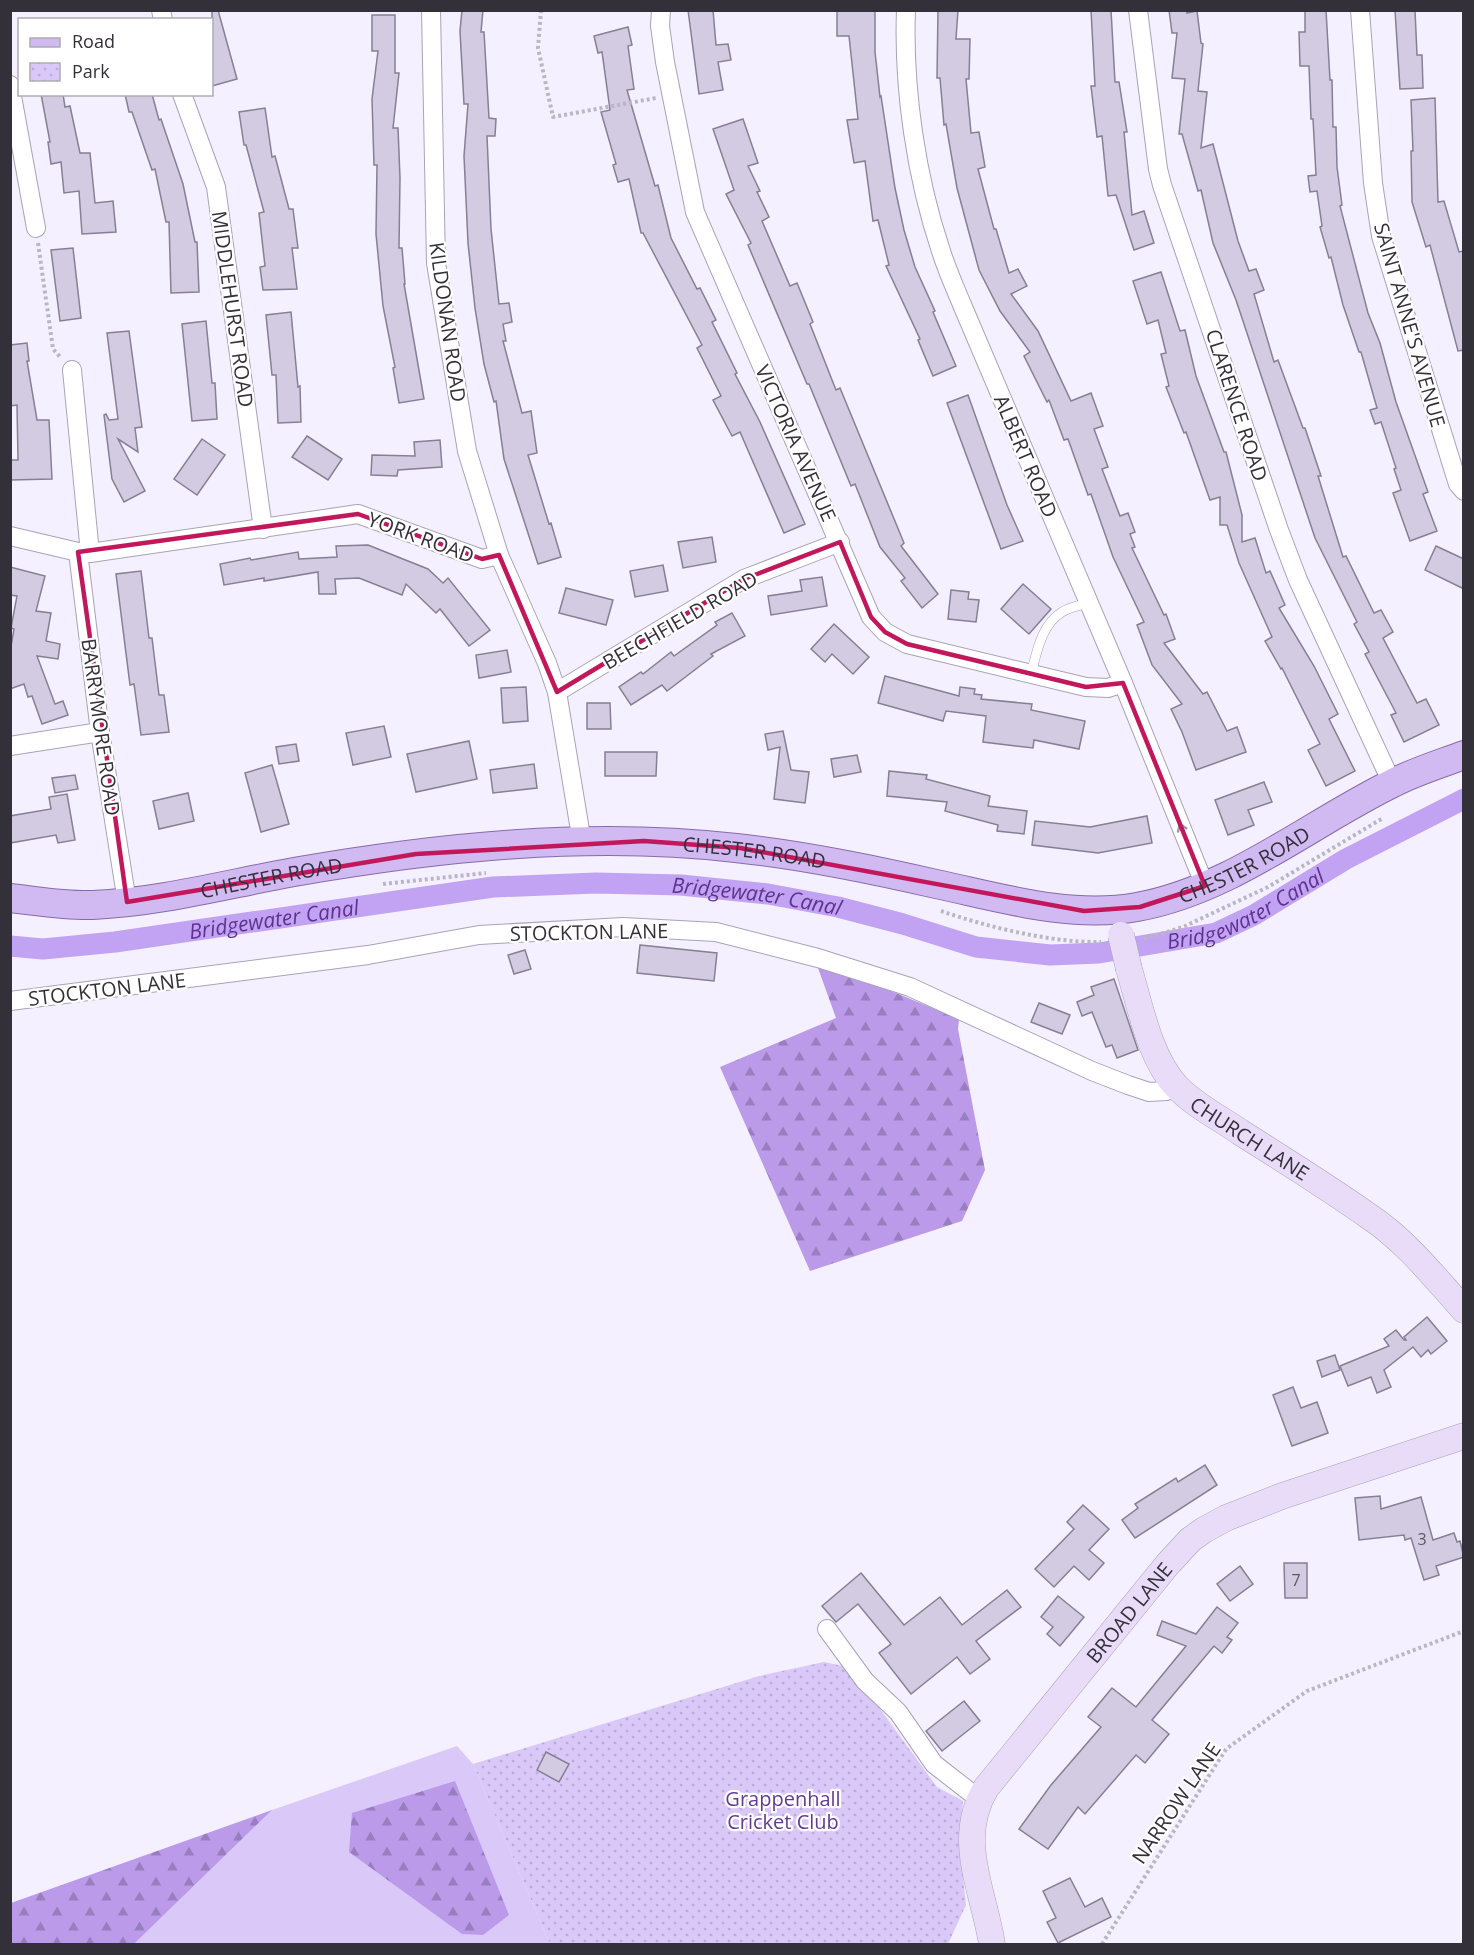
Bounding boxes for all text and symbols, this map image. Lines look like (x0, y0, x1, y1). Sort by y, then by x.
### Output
legend (18, 18, 213, 96)
text: Road (72, 29, 115, 53)
text: Park (72, 59, 110, 83)
street label: MIDDLEHURST ROAD (206, 209, 260, 409)
street label: SAINT ANNE'S AVENUE (1368, 220, 1452, 430)
street label: KILDONAN ROAD (423, 240, 473, 404)
street label: CLARENCE ROAD (1200, 326, 1274, 484)
street label: VICTORIA AVENUE (749, 360, 843, 526)
street label: ALBERT ROAD (988, 391, 1064, 521)
street label: YORK ROAD (364, 505, 478, 569)
street label: BEECHFIELD ROAD (598, 565, 762, 675)
street label: BARRYMORE ROAD (75, 637, 127, 817)
street label: CHESTER ROAD (1174, 820, 1314, 909)
one-way arrow (1177, 823, 1188, 842)
street label: CHESTER ROAD (682, 830, 828, 874)
street label: CHESTER ROAD (198, 851, 344, 904)
water label: Bridgewater Canal (1165, 861, 1330, 955)
water label: Bridgewater Canal (671, 871, 846, 922)
water label: Bridgewater Canal (187, 893, 361, 945)
street label: STOCKTON LANE (510, 917, 668, 947)
street label: STOCKTON LANE (27, 966, 187, 1012)
street label: CHURCH LANE (1185, 1090, 1315, 1186)
house number: 3 (1417, 1528, 1427, 1550)
street label: BROAD LANE (1080, 1556, 1178, 1668)
house number: 7 (1291, 1569, 1301, 1591)
street label: NARROW LANE (1125, 1737, 1227, 1869)
park label: Grappenhall Cricket Club (725, 1785, 841, 1835)

